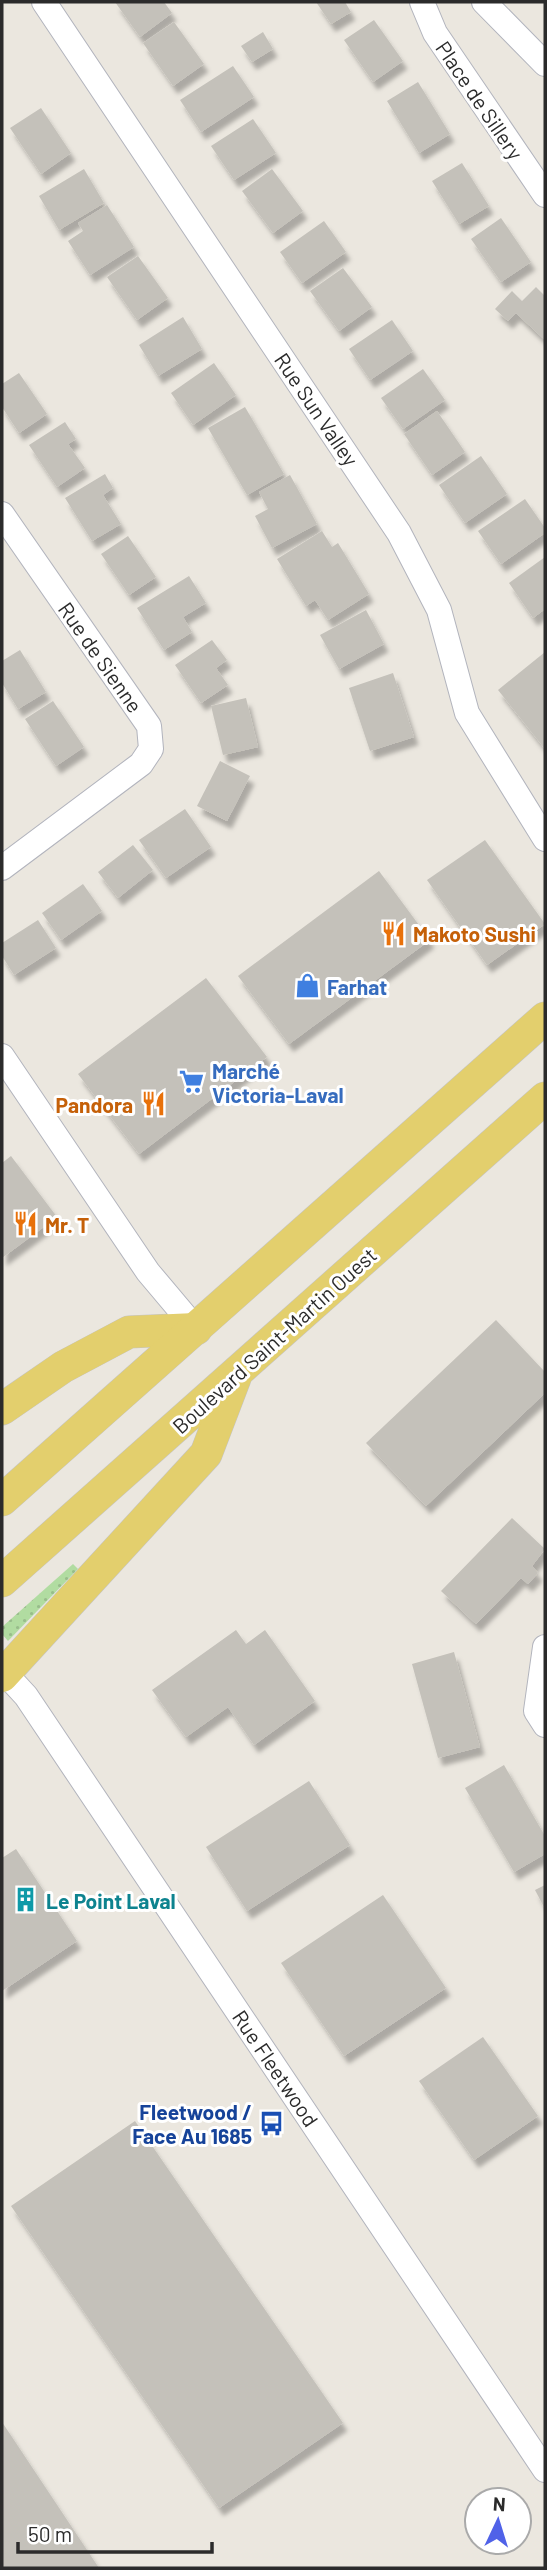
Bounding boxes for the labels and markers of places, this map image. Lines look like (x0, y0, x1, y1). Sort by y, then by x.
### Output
restaurant icon: Makoto Sushi (379, 919, 407, 947)
place label: Makoto Sushi (413, 921, 536, 946)
shop icon: Farhat (293, 972, 321, 1000)
place label: Farhat (327, 974, 387, 999)
place label: Marché Victoria-Laval (212, 1058, 344, 1107)
supermarket icon: Marché Victoria-Laval (178, 1068, 206, 1096)
restaurant icon: Pandora (139, 1090, 167, 1118)
place label: Pandora (56, 1092, 133, 1117)
restaurant icon: Mr. T (11, 1210, 39, 1238)
place label: Mr. T (45, 1212, 89, 1237)
building icon: Le Point Laval (12, 1886, 40, 1914)
place label: Le Point Laval (46, 1888, 176, 1913)
place label: Fleetwood / Face Au 1685 (132, 2099, 252, 2148)
bus stop icon: Fleetwood / Face Au 1685 (258, 2109, 286, 2137)

